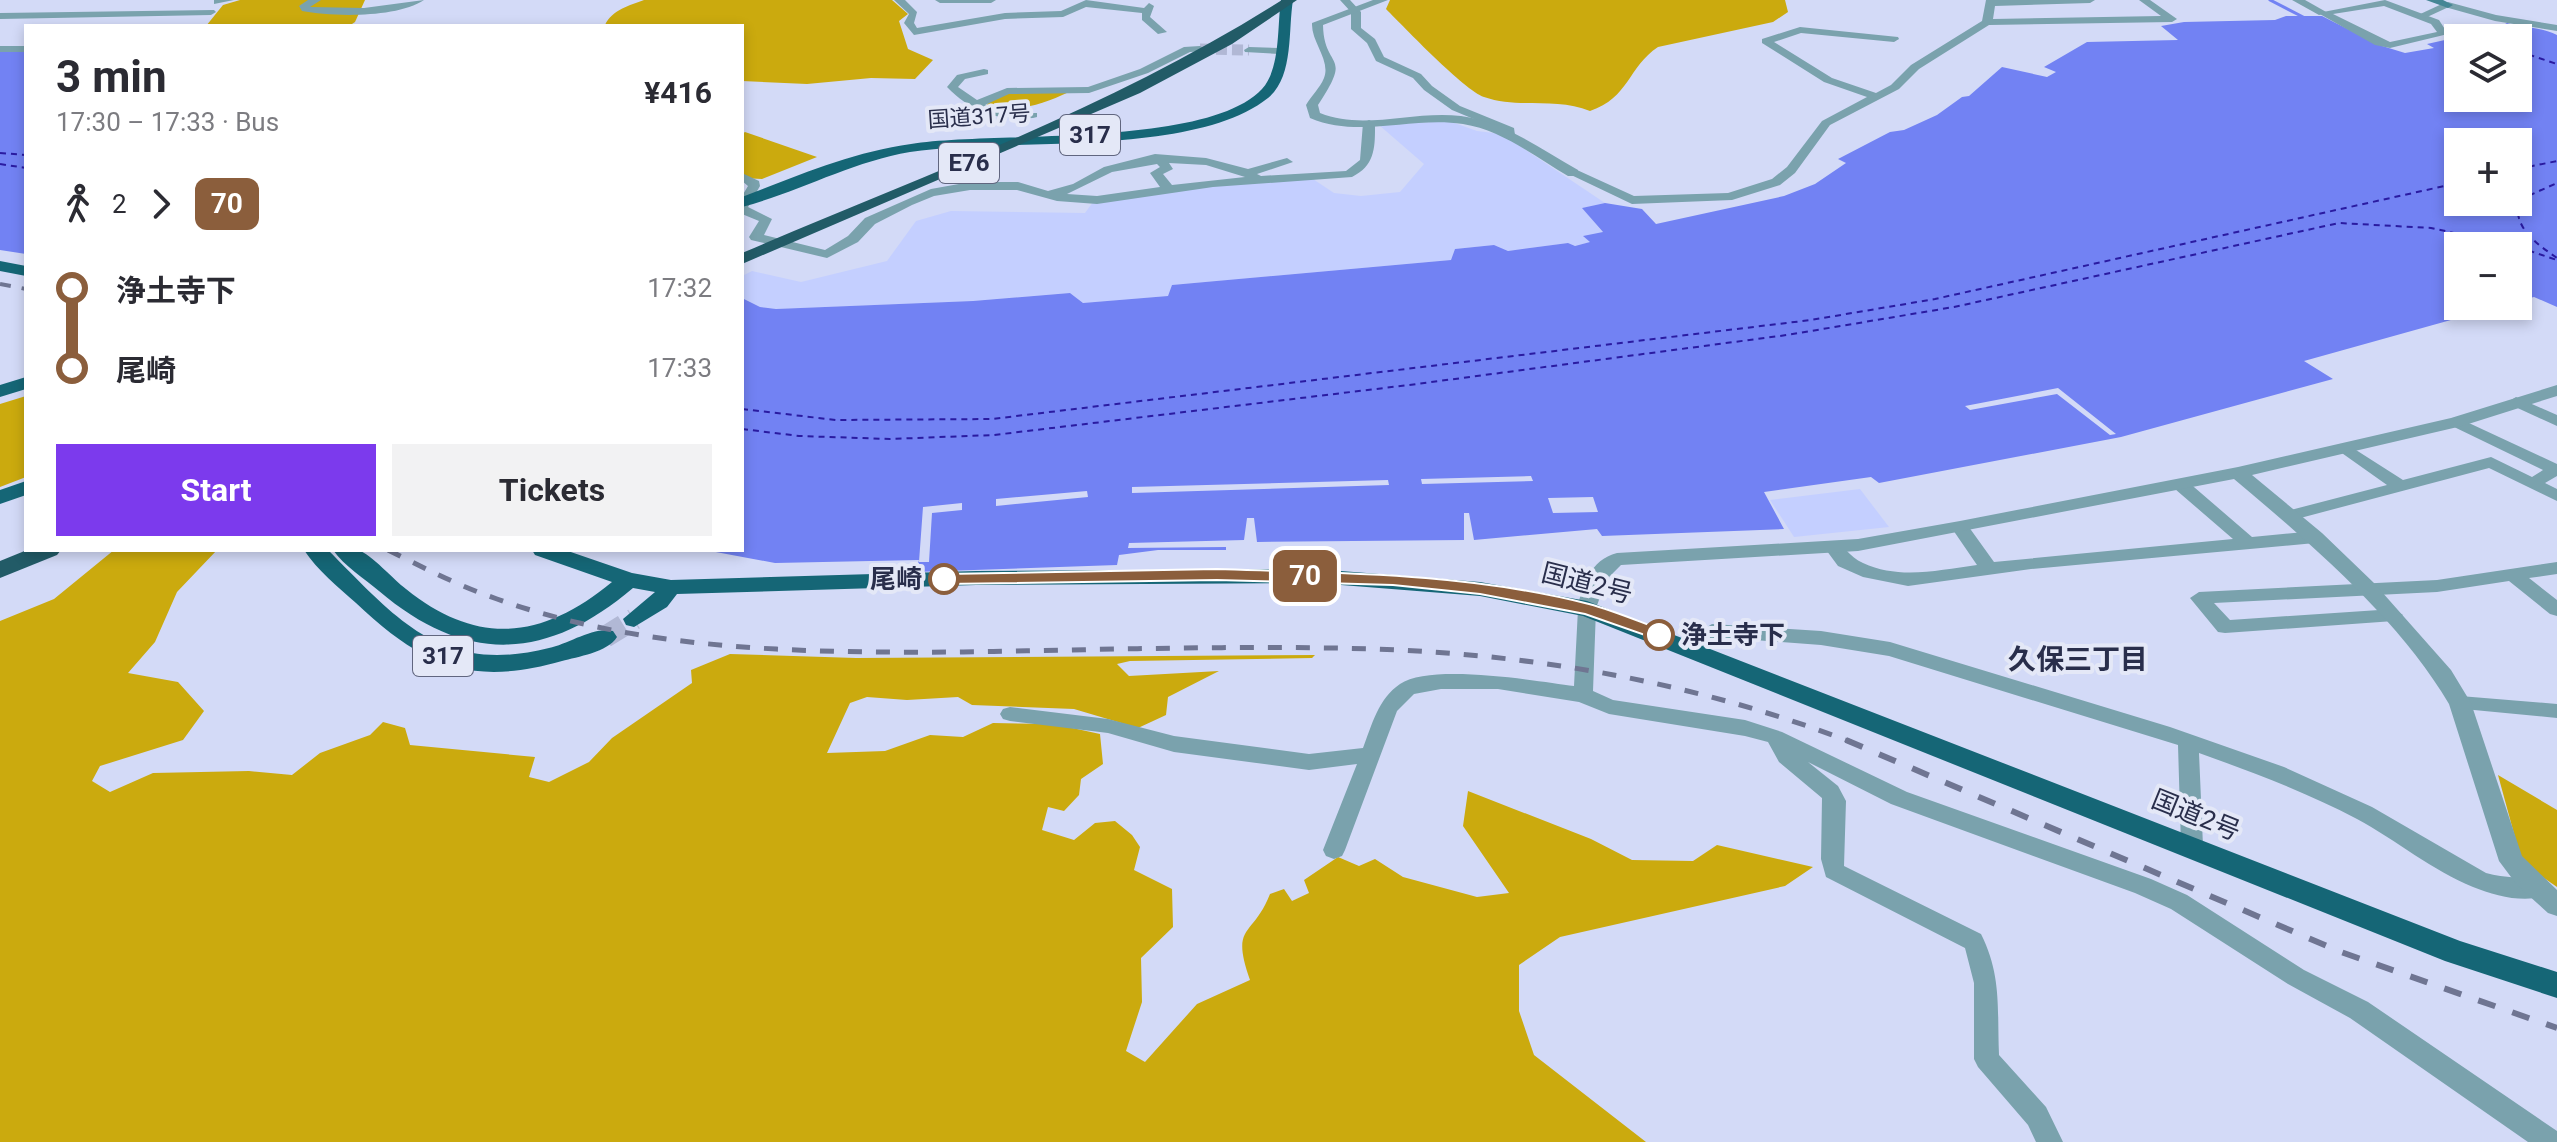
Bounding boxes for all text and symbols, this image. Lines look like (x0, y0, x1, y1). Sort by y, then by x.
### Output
map controls (2444, 24, 2532, 320)
button: layers (2444, 24, 2532, 112)
text: 3 min (56, 51, 167, 103)
text: ¥416 (644, 75, 712, 110)
street label: 国道317号 (927, 100, 1031, 133)
text: 17:30 – 17:33 · Bus (56, 107, 279, 137)
road number: 317 (1060, 115, 1120, 155)
button: + (2444, 128, 2532, 216)
road number: E76 (939, 143, 999, 183)
icon: walk (56, 182, 100, 226)
icon: forward (139, 182, 183, 226)
text: 70 (211, 187, 243, 220)
text: 2 (112, 189, 127, 219)
button: − (2444, 232, 2532, 320)
text: 浄土寺下 (116, 273, 236, 308)
text: 17:32 (647, 273, 712, 303)
text: 尾崎 (116, 353, 176, 388)
text: 17:33 (647, 353, 712, 383)
button: Start (56, 444, 376, 536)
button: Tickets (392, 444, 712, 536)
line badge: 70 (1269, 550, 1341, 602)
street label: 国道2号 (1538, 557, 1636, 609)
text: 70 (1289, 559, 1321, 592)
place label: 尾崎 (870, 564, 922, 594)
marker: 尾崎 (929, 564, 959, 594)
marker: 浄土寺下 (1644, 620, 1674, 650)
place label: 浄土寺下 (1681, 620, 1785, 650)
road number: 317 (413, 636, 473, 676)
district label: 久保三丁目 (2008, 643, 2148, 676)
street label: 国道2号 (2147, 784, 2245, 846)

